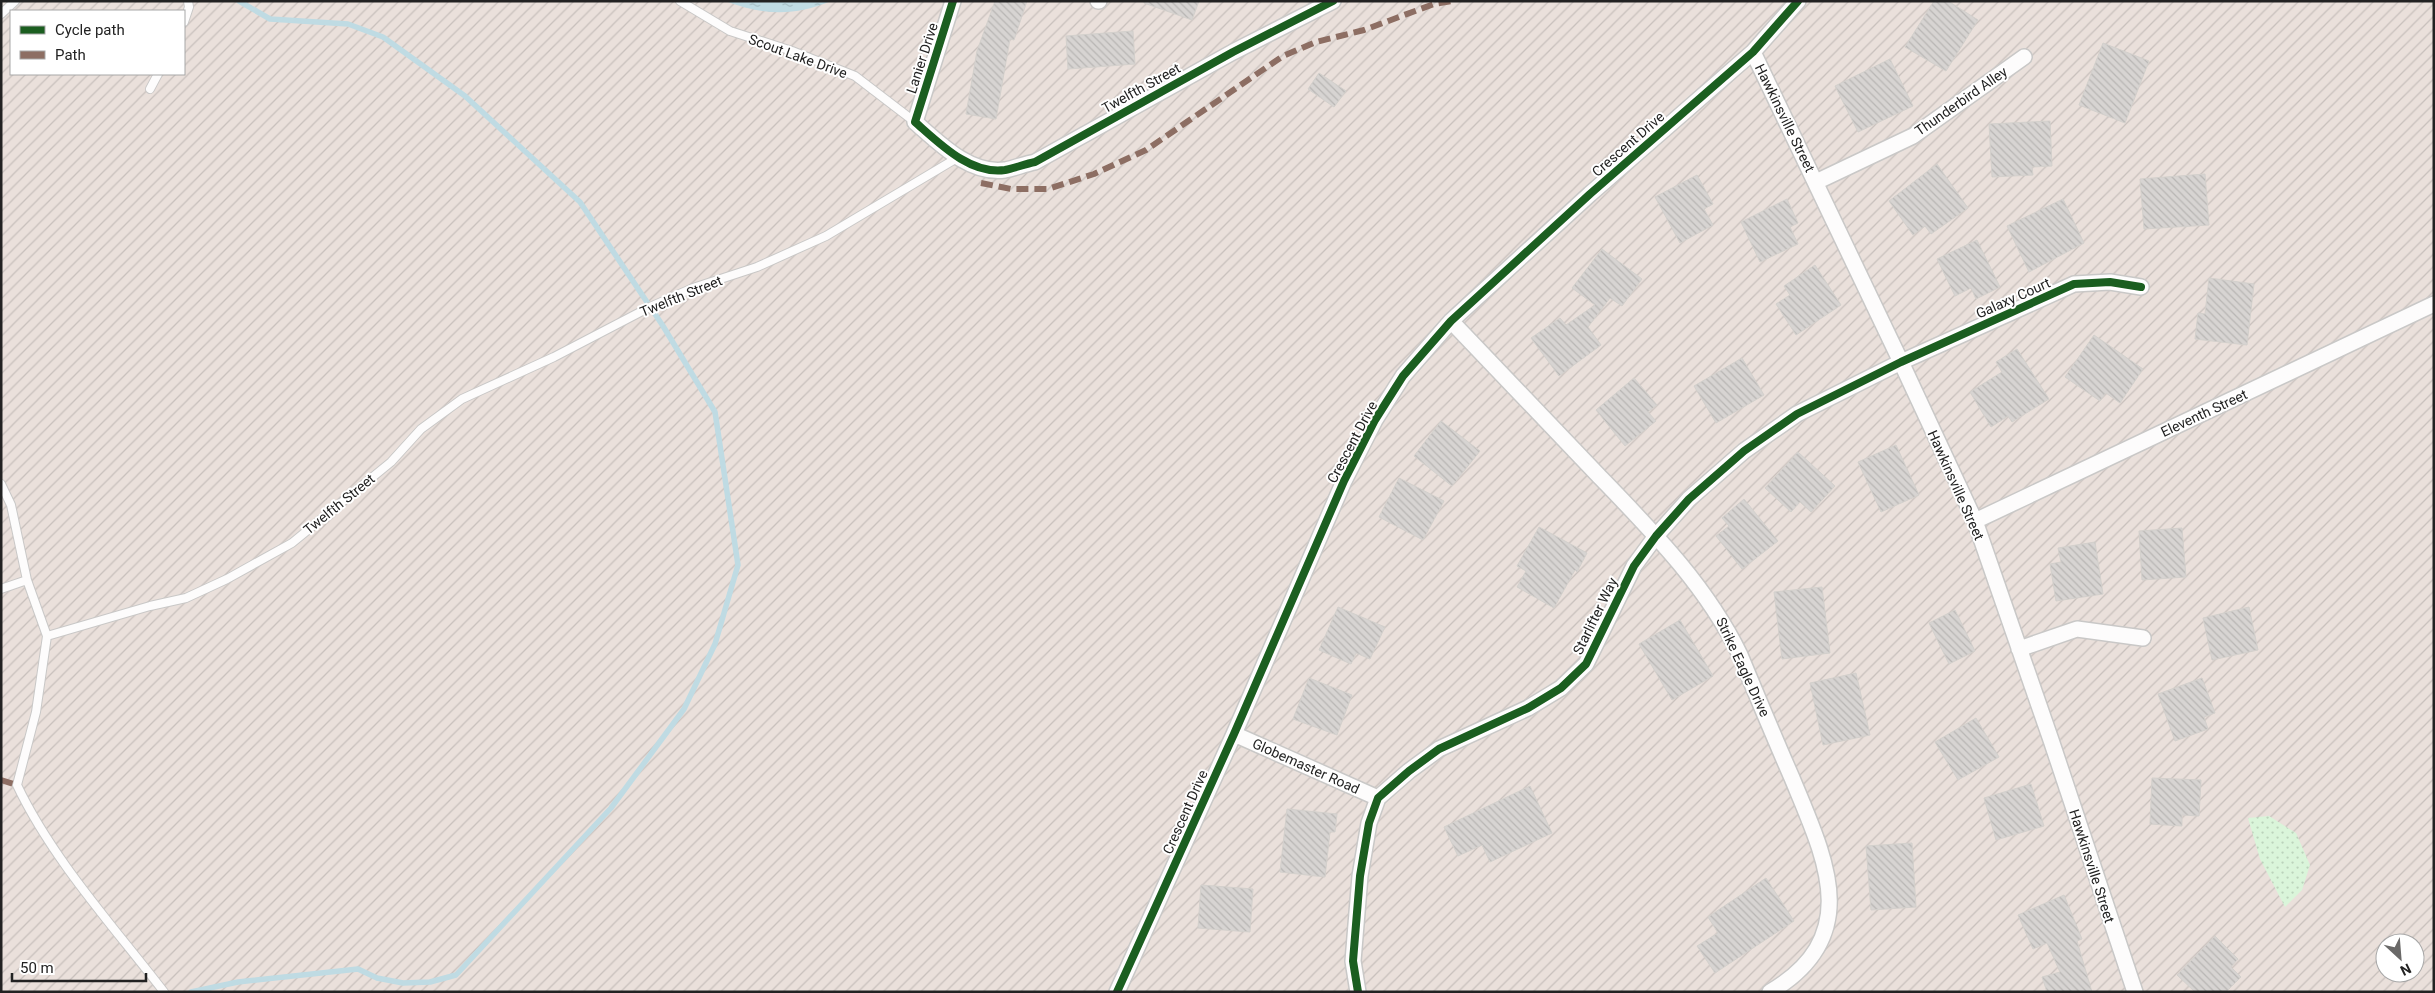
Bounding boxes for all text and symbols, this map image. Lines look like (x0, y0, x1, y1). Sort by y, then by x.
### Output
legend (10, 10, 185, 75)
text: Cycle path (55, 21, 125, 39)
street label: Lanier Drive (903, 21, 941, 95)
street label: Scout Lake Drive (746, 31, 850, 81)
text: Path (55, 46, 86, 64)
street label: Twelfth Street (1099, 60, 1183, 116)
street label: Hawkinsville Street (1752, 61, 1818, 175)
street label: Thunderbird Alley (1912, 63, 2010, 139)
street label: Crescent Drive (1589, 108, 1667, 180)
street label: Twelfth Street (638, 272, 725, 320)
street label: Galaxy Court (1973, 274, 2053, 322)
street label: Eleventh Street (2158, 386, 2250, 440)
street label: Crescent Drive (1324, 398, 1380, 486)
street label: Hawkinsville Street (1925, 428, 1988, 543)
street label: Twelfth Street (300, 470, 378, 538)
street label: Starlifter Way (1570, 575, 1621, 657)
street label: Strike Eagle Drive (1713, 615, 1773, 719)
street label: Globemaster Road (1250, 735, 1362, 797)
street label: Crescent Drive (1159, 767, 1211, 857)
street label: Hawkinsville Street (2066, 807, 2118, 925)
north arrow (2375, 933, 2425, 983)
scale bar (12, 950, 146, 982)
text: 50 m (20, 959, 54, 977)
text: N (2398, 960, 2414, 979)

